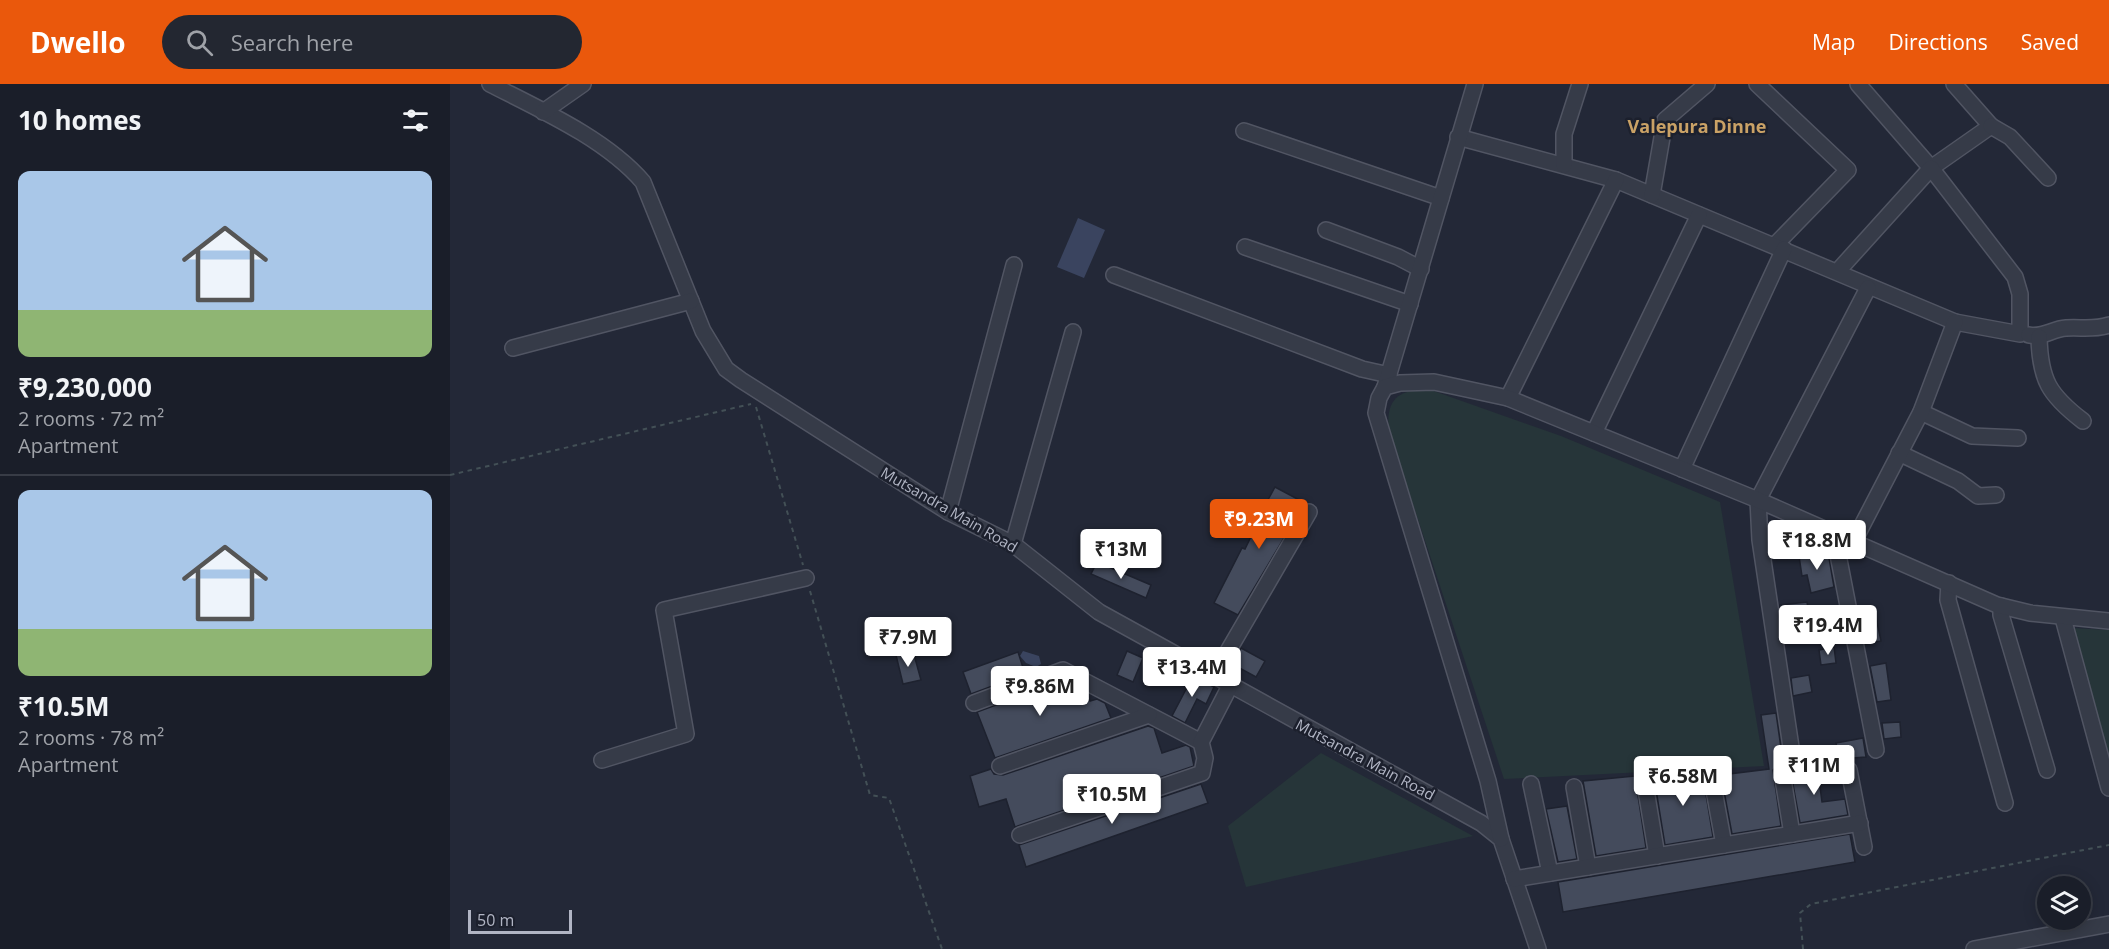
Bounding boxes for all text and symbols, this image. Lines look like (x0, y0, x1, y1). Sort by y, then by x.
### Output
search box (162, 15, 582, 69)
text: Dwello (30, 23, 126, 61)
icon: search (183, 26, 216, 59)
text: Search here (231, 27, 353, 57)
text: Map (1812, 28, 1855, 56)
text: Directions (1888, 28, 1988, 56)
text: Saved (2021, 28, 2079, 56)
text: 10 homes (18, 102, 142, 138)
icon: filters (399, 104, 432, 137)
district label: Valepura Dinne (1628, 114, 1766, 138)
icon: home (171, 210, 279, 318)
text: ₹9,230,000 (18, 369, 152, 405)
text: 2 rooms · 72 m² (18, 405, 164, 432)
text: Apartment (18, 432, 118, 459)
street label: Mutsandra Main Road (877, 462, 1022, 556)
pin: ₹9.23M (1210, 499, 1308, 550)
text: ₹9.23M (1224, 505, 1294, 532)
pin: ₹18.8M (1768, 520, 1866, 571)
text: ₹18.8M (1782, 526, 1852, 553)
icon: home (171, 529, 279, 637)
pin: ₹13M (1085, 529, 1157, 580)
text: ₹13M (1094, 535, 1148, 562)
pin: ₹19.4M (1779, 605, 1877, 656)
text: ₹19.4M (1793, 611, 1863, 638)
pin: ₹7.9M (866, 617, 950, 668)
text: ₹7.9M (879, 623, 937, 650)
pin: ₹13.4M (1143, 647, 1241, 698)
text: ₹13.4M (1157, 653, 1227, 680)
pin: ₹9.86M (991, 666, 1089, 717)
text: ₹9.86M (1005, 672, 1075, 699)
text: ₹10.5M (18, 688, 109, 724)
street label: Mutsandra Main Road (1292, 714, 1438, 804)
text: 2 rooms · 78 m² (18, 724, 164, 751)
pin: ₹11M (1778, 745, 1850, 796)
text: Apartment (18, 751, 118, 778)
text: ₹11M (1787, 751, 1841, 778)
pin: ₹6.58M (1634, 756, 1732, 807)
text: ₹6.58M (1648, 762, 1718, 789)
pin: ₹10.5M (1063, 774, 1161, 825)
text: ₹10.5M (1077, 780, 1147, 807)
map controls (2037, 876, 2091, 930)
button: layers (2037, 876, 2091, 930)
scale bar (468, 907, 572, 934)
text: 50 m (477, 909, 514, 931)

